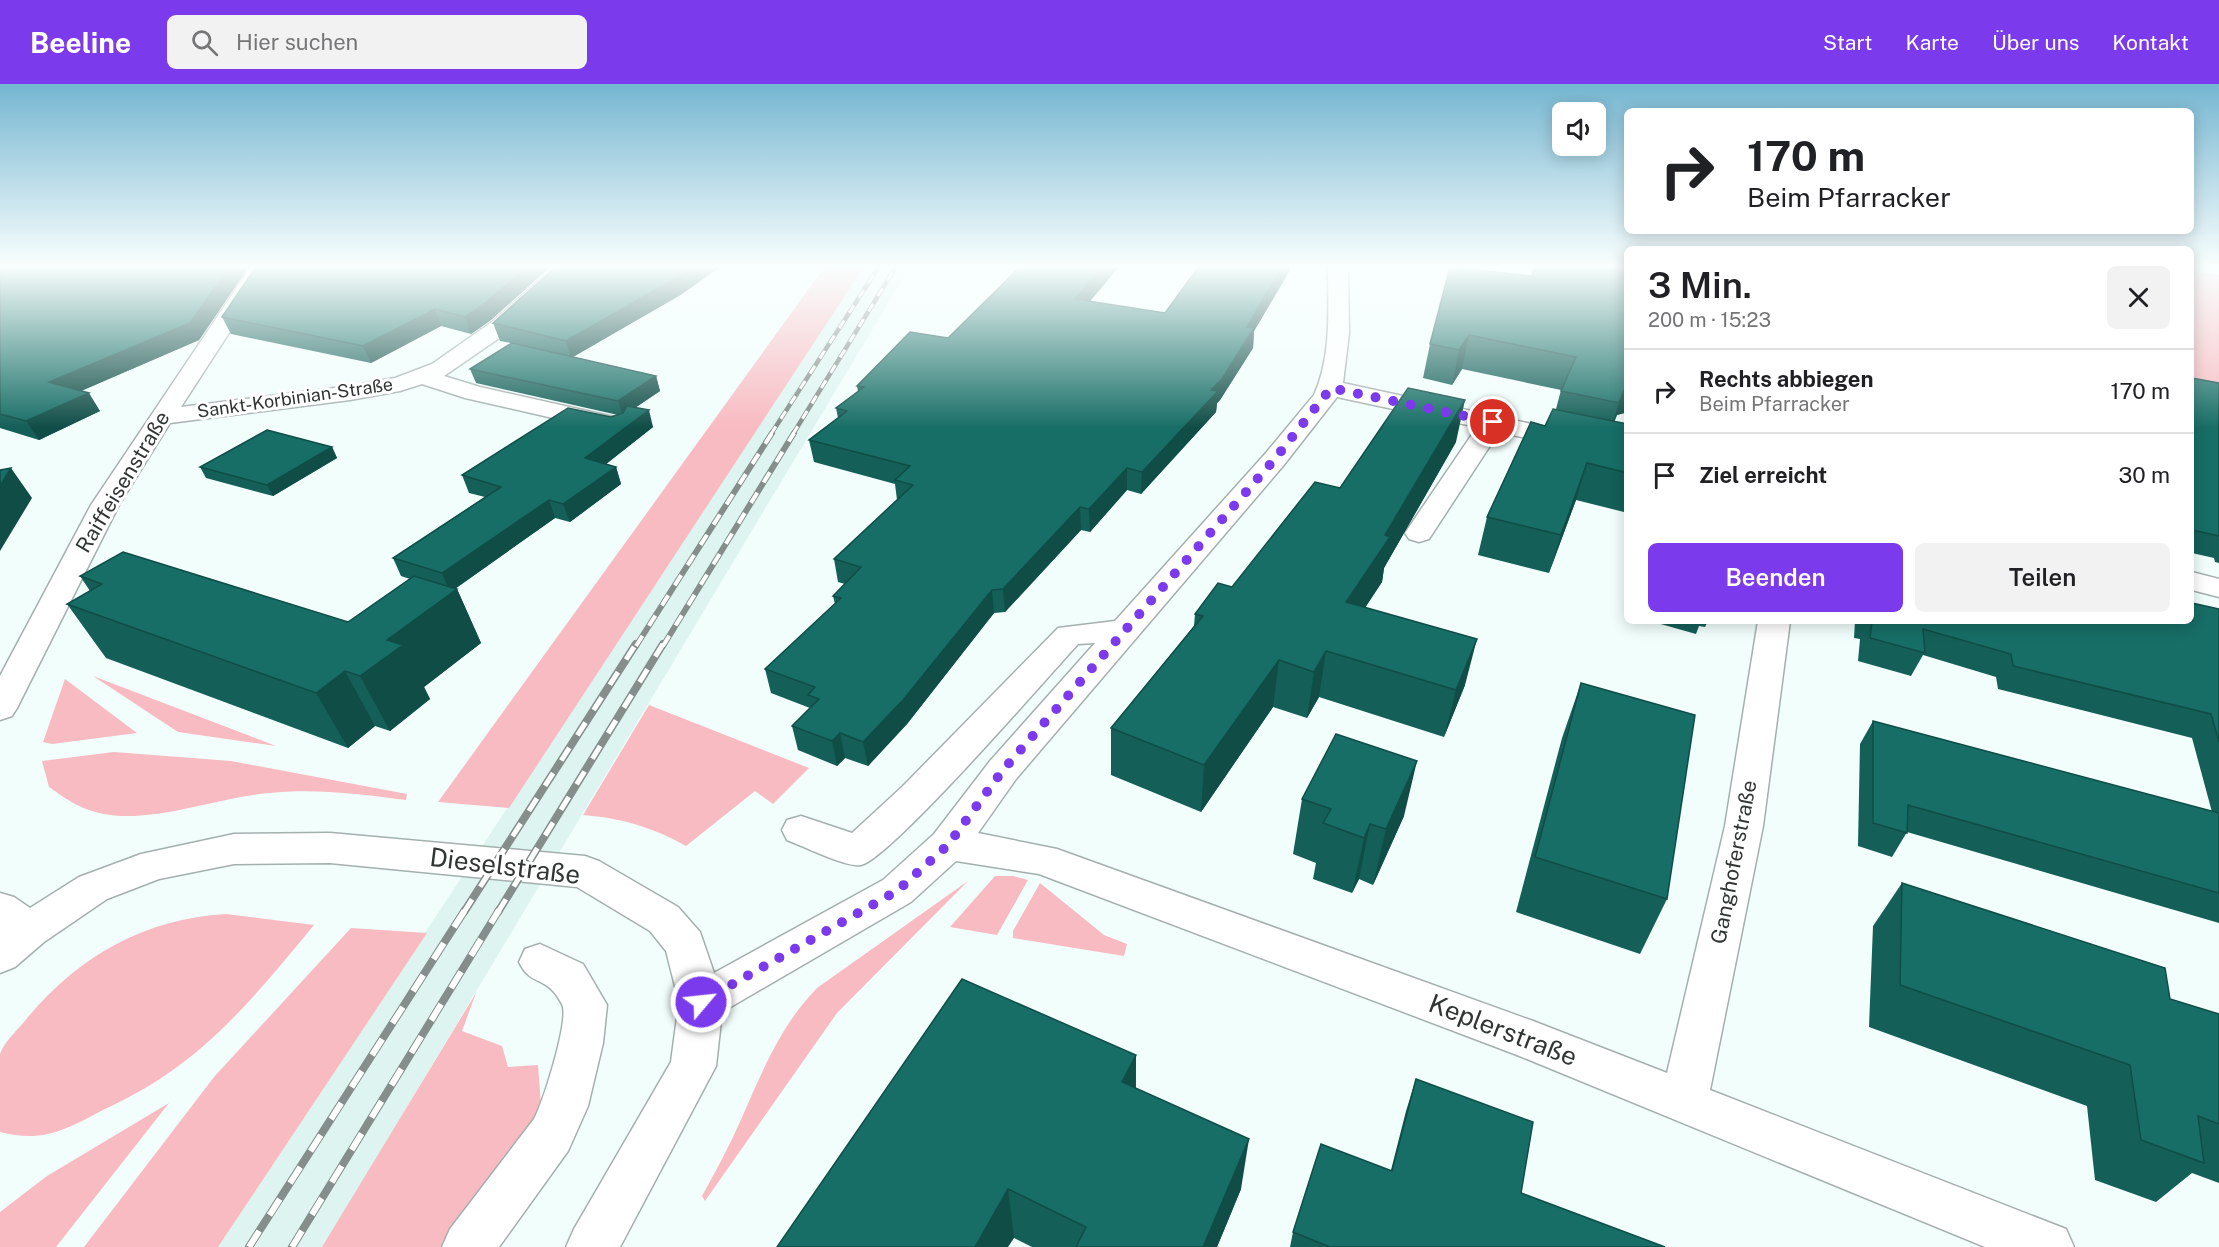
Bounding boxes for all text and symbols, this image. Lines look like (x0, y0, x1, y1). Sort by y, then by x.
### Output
search box (167, 15, 587, 69)
text: Beeline (30, 26, 131, 59)
icon: search (188, 26, 221, 59)
text: Hier suchen (236, 29, 358, 55)
text: Start (1823, 30, 1872, 55)
text: Karte (1905, 30, 1959, 55)
text: Über uns (1992, 30, 2079, 55)
text: Kontakt (2112, 30, 2189, 55)
map controls (1552, 102, 1606, 156)
button: sound (1552, 102, 1606, 156)
text: 170 m (1747, 131, 1865, 180)
icon: right (1648, 132, 1726, 210)
text: Beim Pfarracker (1747, 181, 1951, 213)
text: 3 Min. (1648, 264, 1752, 306)
button: close (2107, 266, 2170, 329)
text: 200 m · 15:23 (1648, 308, 1771, 332)
text: Rechts abbiegen (1699, 366, 1874, 392)
street label: Sankt-Korbinian-Straße (196, 373, 394, 422)
icon: right (1648, 375, 1681, 408)
text: 170 m (2110, 378, 2170, 404)
text: Beim Pfarracker (1699, 392, 1850, 416)
pin (1467, 396, 1518, 447)
icon: arrive (1476, 405, 1509, 438)
street label: Raiffeisenstraße (70, 406, 175, 557)
icon: arrive (1648, 459, 1681, 492)
text: Ziel erreicht (1699, 462, 1827, 488)
text: 30 m (2118, 462, 2170, 488)
button: Beenden (1648, 543, 1903, 612)
button: Teilen (1915, 543, 2170, 612)
street label: Ganghoferstraße (1705, 778, 1762, 946)
street label: Dieselstraße (428, 841, 582, 890)
position arrow (669, 970, 733, 1034)
street label: Keplerstraße (1425, 987, 1582, 1072)

